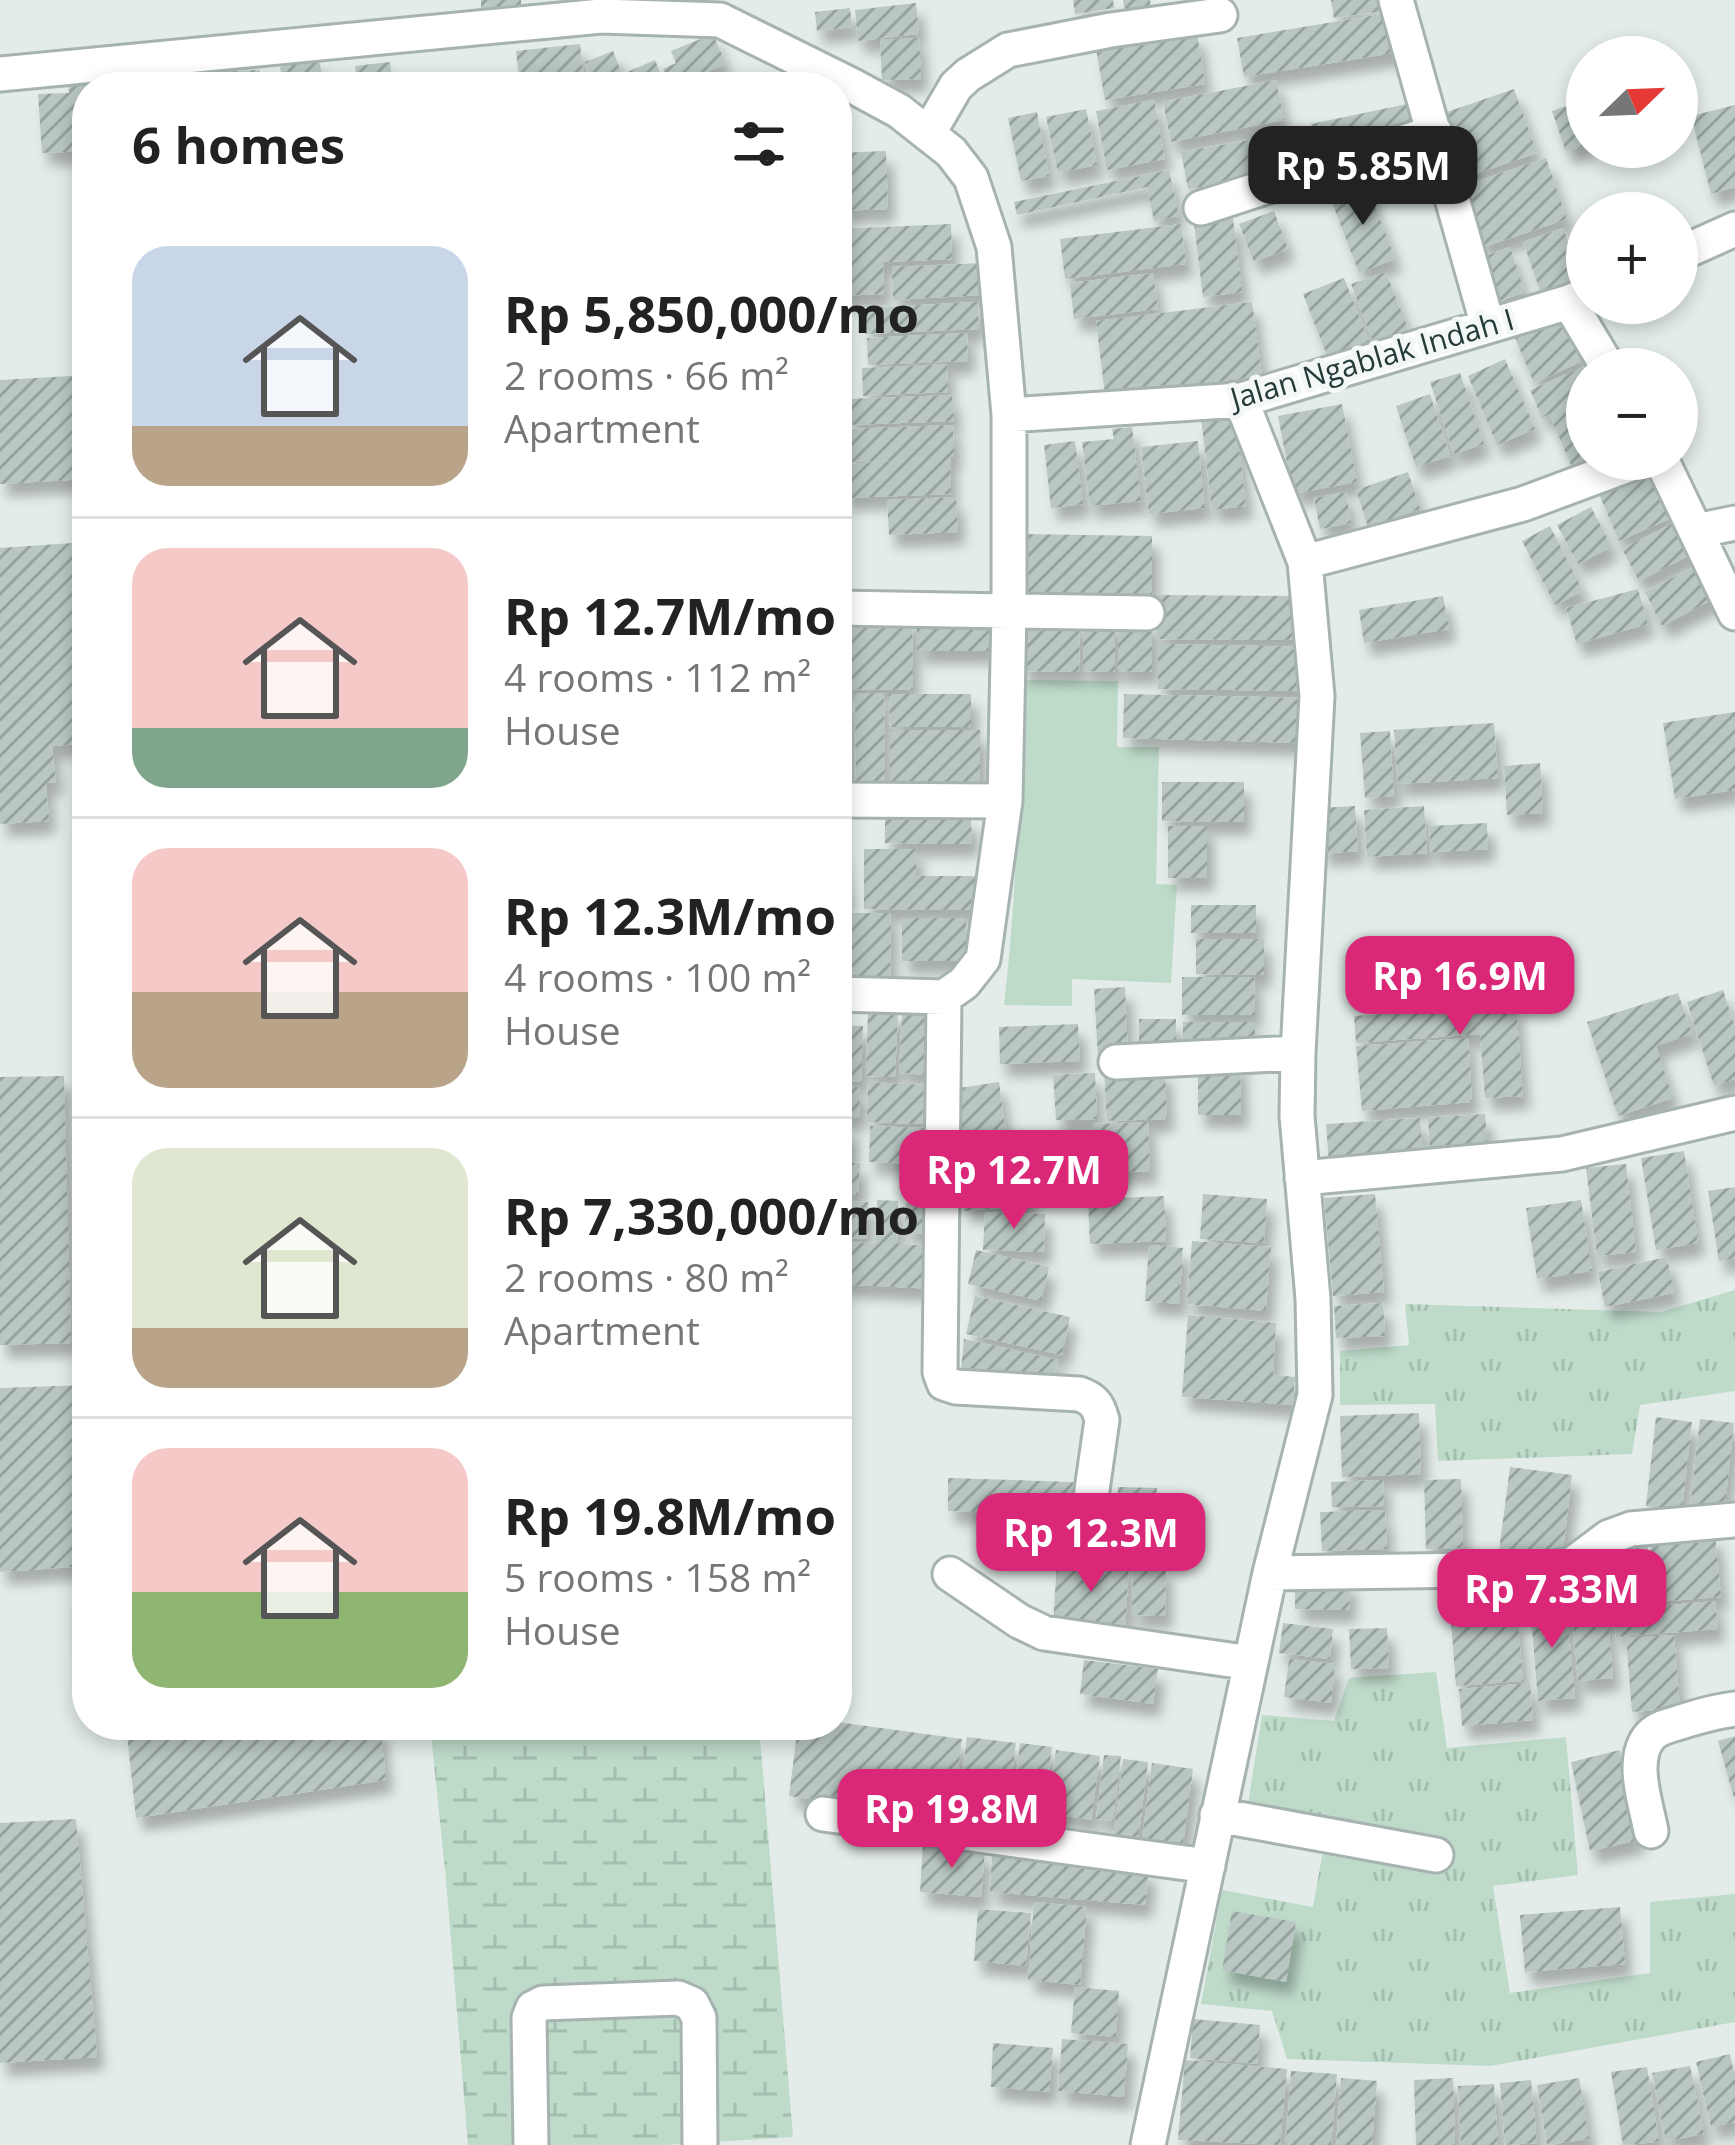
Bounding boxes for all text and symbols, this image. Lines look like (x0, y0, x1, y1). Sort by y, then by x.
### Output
north arrow (1566, 36, 1698, 168)
map controls (1566, 36, 1698, 480)
text: 6 homes (132, 109, 345, 179)
icon: filters (726, 111, 792, 177)
pin: Rp 5.85M (1239, 126, 1487, 228)
text: Rp 5.85M (1275, 138, 1451, 191)
button: + (1566, 192, 1698, 324)
text: Rp 5,850,000/mo (504, 278, 919, 348)
icon: home (228, 294, 372, 438)
street label: Jalan Ngablak Indah I (1223, 298, 1519, 419)
text: 2 rooms · 66 m² (504, 348, 789, 401)
button: − (1566, 348, 1698, 480)
text: Apartment (504, 401, 700, 454)
text: Rp 12.7M/mo (504, 580, 836, 650)
icon: home (228, 596, 372, 740)
text: 4 rooms · 112 m² (504, 650, 811, 703)
text: House (504, 703, 621, 756)
text: Rp 12.3M/mo (504, 880, 836, 950)
icon: home (228, 896, 372, 1040)
pin: Rp 16.9M (1336, 936, 1584, 1038)
text: Rp 16.9M (1372, 948, 1548, 1001)
text: 4 rooms · 100 m² (504, 950, 811, 1003)
text: House (504, 1003, 621, 1056)
pin: Rp 12.7M (890, 1130, 1138, 1232)
text: Rp 12.7M (926, 1142, 1102, 1195)
text: Rp 7,330,000/mo (504, 1180, 919, 1250)
icon: home (228, 1196, 372, 1340)
text: 2 rooms · 80 m² (504, 1250, 789, 1303)
text: Apartment (504, 1303, 700, 1356)
text: Rp 19.8M/mo (504, 1480, 836, 1550)
pin: Rp 12.3M (967, 1493, 1215, 1595)
icon: home (228, 1496, 372, 1640)
text: Rp 12.3M (1003, 1505, 1179, 1558)
pin: Rp 7.33M (1428, 1549, 1676, 1651)
text: 5 rooms · 158 m² (504, 1550, 811, 1603)
text: Rp 7.33M (1464, 1561, 1640, 1614)
text: House (504, 1603, 621, 1656)
pin: Rp 19.8M (828, 1769, 1076, 1871)
text: Rp 19.8M (864, 1781, 1040, 1834)

